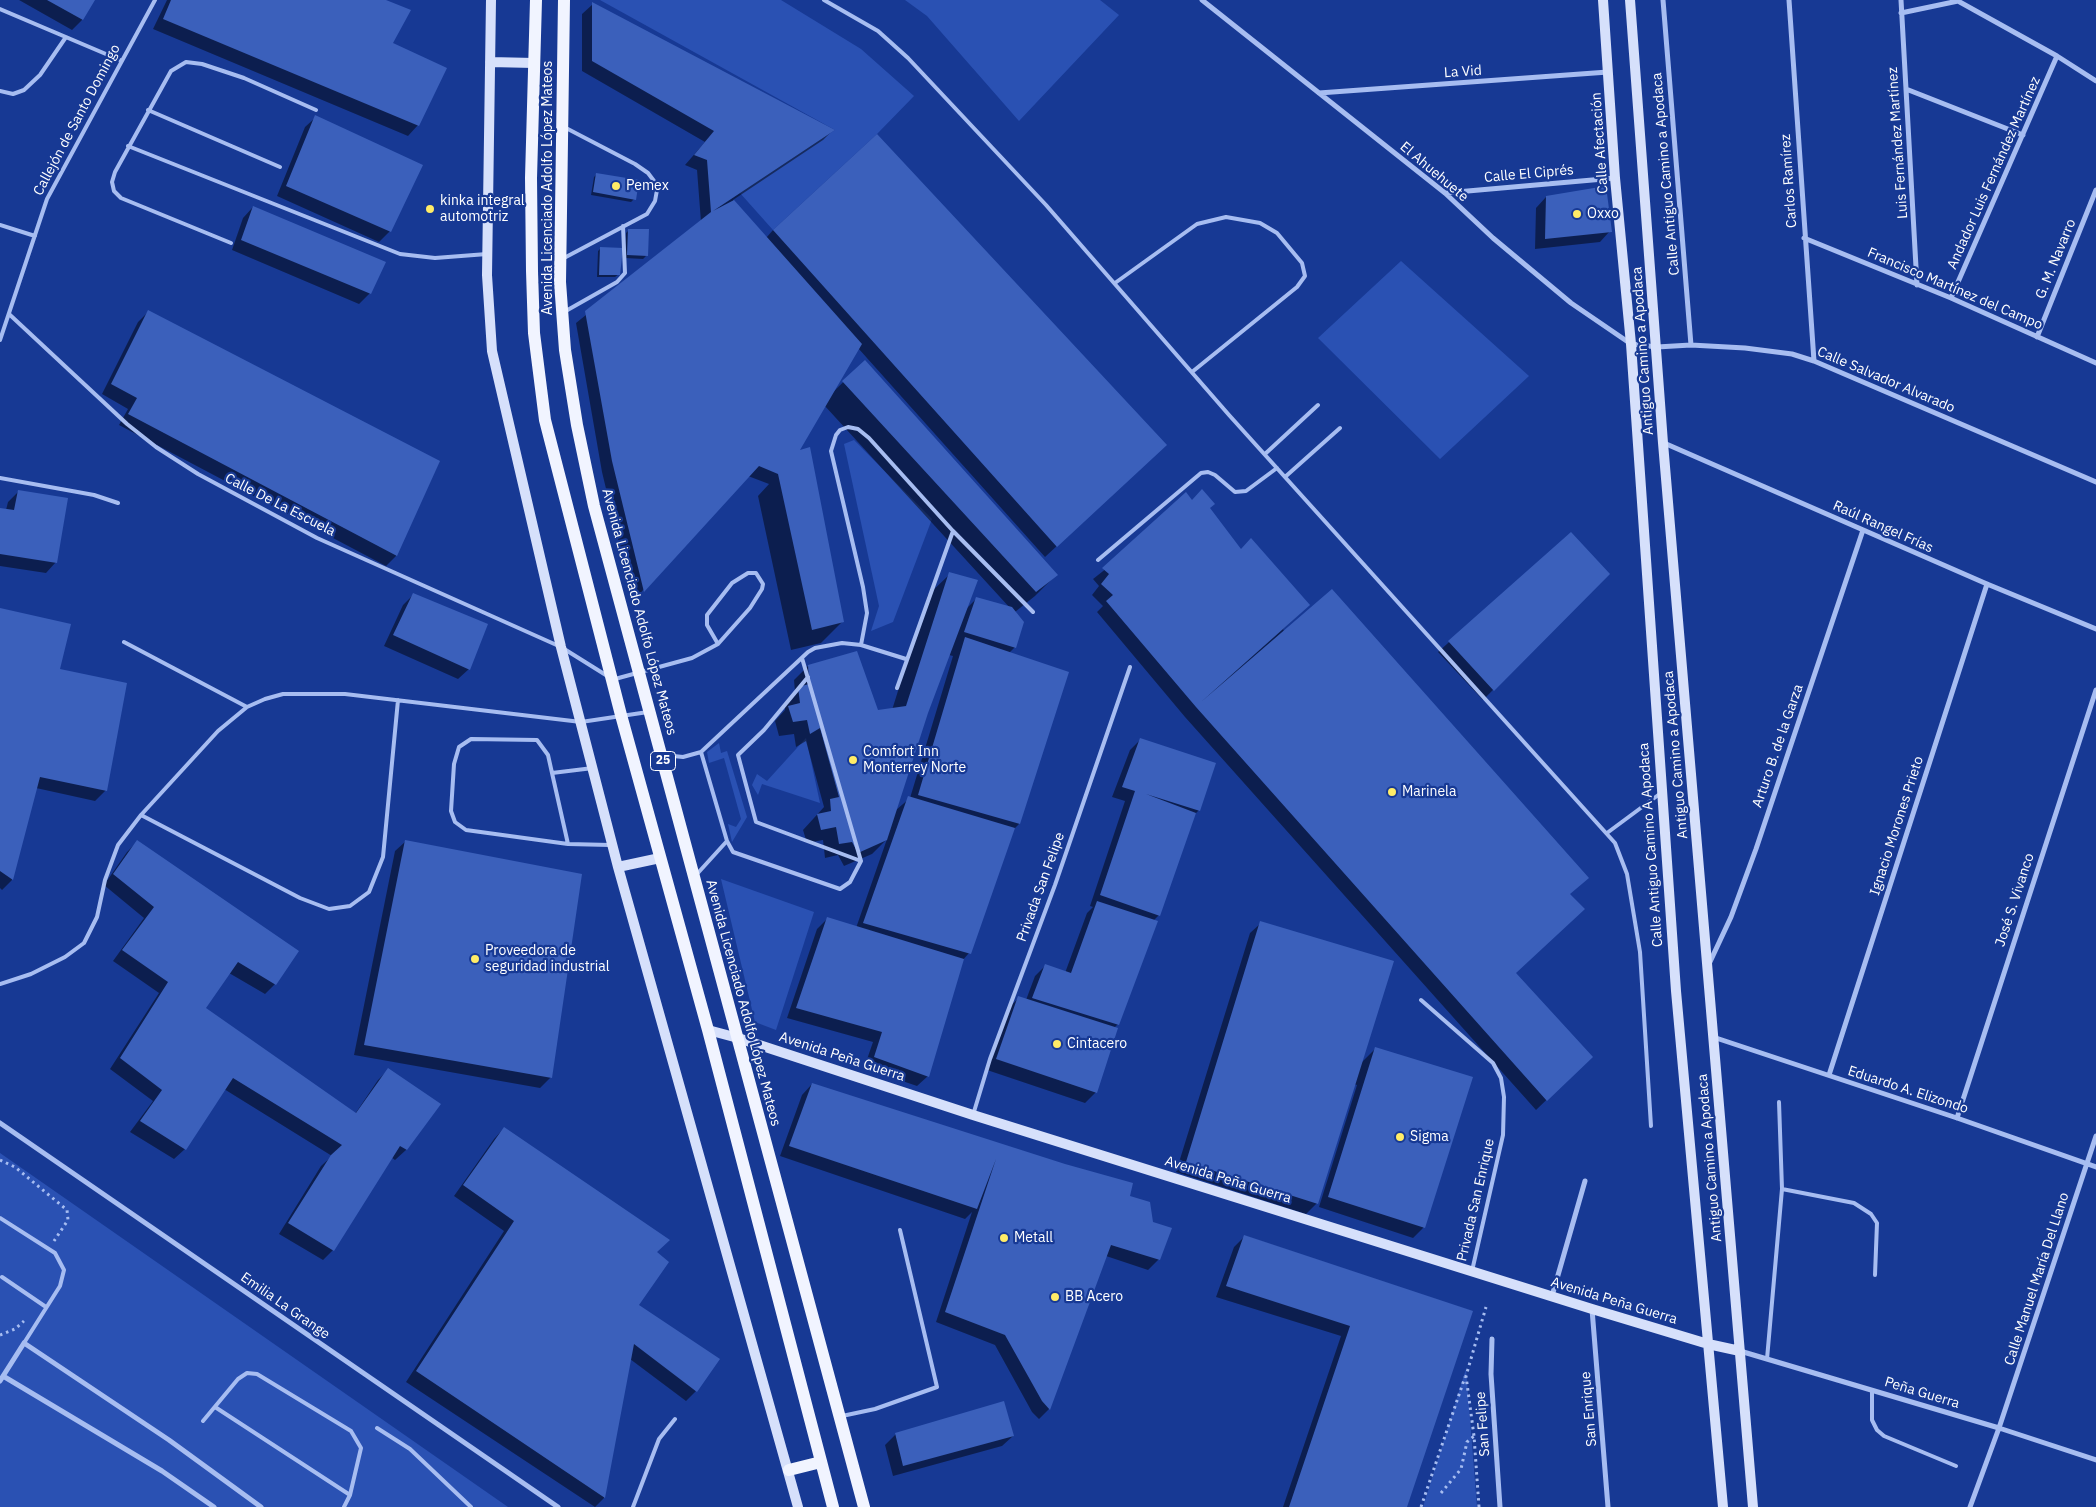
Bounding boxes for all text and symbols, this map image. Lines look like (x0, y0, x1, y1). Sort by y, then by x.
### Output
street label: Callejón de Santo Domingo (30, 42, 124, 198)
street label: Avenida Licenciado Adolfo López Mateos (540, 61, 556, 315)
street label: La Vid (1443, 62, 1483, 82)
street label: Luis Fernández Martínez (1884, 67, 1912, 219)
street label: Calle Antiguo Camino a Apodaca (1649, 72, 1683, 276)
street label: Andador Luis Fernández Martínez (1944, 74, 2044, 272)
street label: Calle Afectación (1588, 92, 1612, 194)
street label: Carlos Ramírez (1777, 133, 1801, 229)
street label: El Ahuehuete (1396, 139, 1472, 205)
street label: Calle El Ciprés (1484, 162, 1574, 186)
place label: Pemex (626, 178, 669, 194)
marker: Pemex (610, 180, 622, 192)
place label: kinka integral automotriz (440, 193, 525, 226)
marker: kinka integral automotriz (424, 203, 436, 215)
place label: Oxxo (1587, 206, 1619, 222)
marker: Oxxo (1571, 208, 1583, 220)
street label: G. M. Navarro (2032, 217, 2080, 301)
street label: Francisco Martínez del Campo (1865, 244, 2045, 334)
street label: Antiguo Camino a Apodaca (1629, 266, 1657, 436)
street label: Calle Salvador Alvarado (1815, 343, 1957, 417)
street label: Calle De La Escuela (222, 470, 338, 540)
street label: Avenida Licenciado Adolfo López Mateos (598, 487, 680, 737)
street label: Raúl Rangel Frías (1830, 497, 1936, 557)
street label: Antiguo Camino a Apodaca (1660, 670, 1692, 840)
street label: Arturo B. de la Garza (1749, 682, 1807, 810)
street label: Calle Antiguo Camino A Apodaca (1635, 742, 1667, 948)
place label: Comfort Inn Monterrey Norte (863, 744, 966, 776)
road number: 25 (650, 751, 676, 770)
marker: Comfort Inn Monterrey Norte (847, 754, 859, 766)
street label: Ignacio Morones Prieto (1867, 754, 1927, 898)
place label: Marinela (1402, 784, 1456, 800)
marker: Marinela (1386, 786, 1398, 798)
street label: Privada San Felipe (1013, 830, 1069, 944)
street label: José S. Vivanco (1992, 851, 2038, 949)
street label: Avenida Licenciado Adolfo López Mateos (702, 878, 784, 1128)
place label: Proveedora de seguridad industrial (485, 943, 610, 976)
marker: Proveedora de seguridad industrial (469, 953, 481, 965)
street label: Avenida Peña Guerra (777, 1029, 907, 1085)
place label: Cintacero (1067, 1036, 1127, 1052)
marker: Cintacero (1051, 1038, 1063, 1050)
street label: Eduardo A. Elizondo (1846, 1063, 1970, 1117)
street label: Antiguo Camino a Apodaca (1694, 1073, 1726, 1243)
place label: Sigma (1410, 1129, 1449, 1145)
marker: Sigma (1394, 1131, 1406, 1143)
street label: Privada San Enrique (1454, 1137, 1498, 1263)
street label: Avenida Peña Guerra (1163, 1153, 1293, 1207)
street label: Calle Manuel María Del Llano (2001, 1190, 2073, 1368)
place label: Metall (1014, 1230, 1053, 1246)
marker: Metall (998, 1232, 1010, 1244)
street label: Emilia La Grange (237, 1269, 333, 1343)
street label: Avenida Peña Guerra (1549, 1274, 1679, 1328)
place label: BB Acero (1065, 1289, 1123, 1305)
marker: BB Acero (1049, 1291, 1061, 1303)
street label: San Enrique (1577, 1371, 1601, 1447)
street label: Peña Guerra (1882, 1374, 1962, 1412)
street label: San Felipe (1472, 1391, 1494, 1457)

